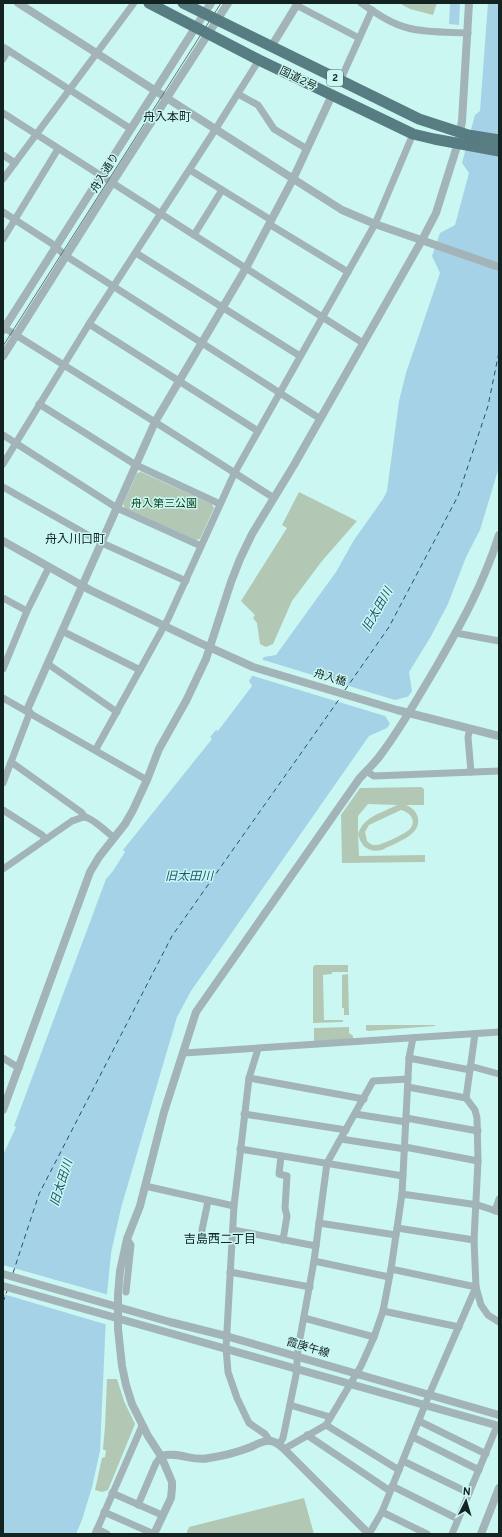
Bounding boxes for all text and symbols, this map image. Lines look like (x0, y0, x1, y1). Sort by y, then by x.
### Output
street label: 国道2号 (277, 64, 319, 94)
road number: 2 (327, 70, 343, 86)
district label: 舟入本町 (143, 110, 191, 126)
street label: 舟入通り (87, 151, 123, 195)
park label: 舟入第三公園 (131, 497, 197, 511)
district label: 舟入川口町 (45, 532, 105, 548)
water label: 旧太田川 (359, 583, 398, 635)
street label: 舟入橋 (312, 666, 348, 690)
water label: 旧太田川 (165, 869, 215, 885)
water label: 旧太田川 (47, 1156, 78, 1208)
district label: 吉島西二丁目 (184, 1232, 256, 1248)
street label: 霞庚午線 (285, 1335, 331, 1361)
north arrow (446, 1481, 486, 1521)
text: N (462, 1485, 471, 1499)

